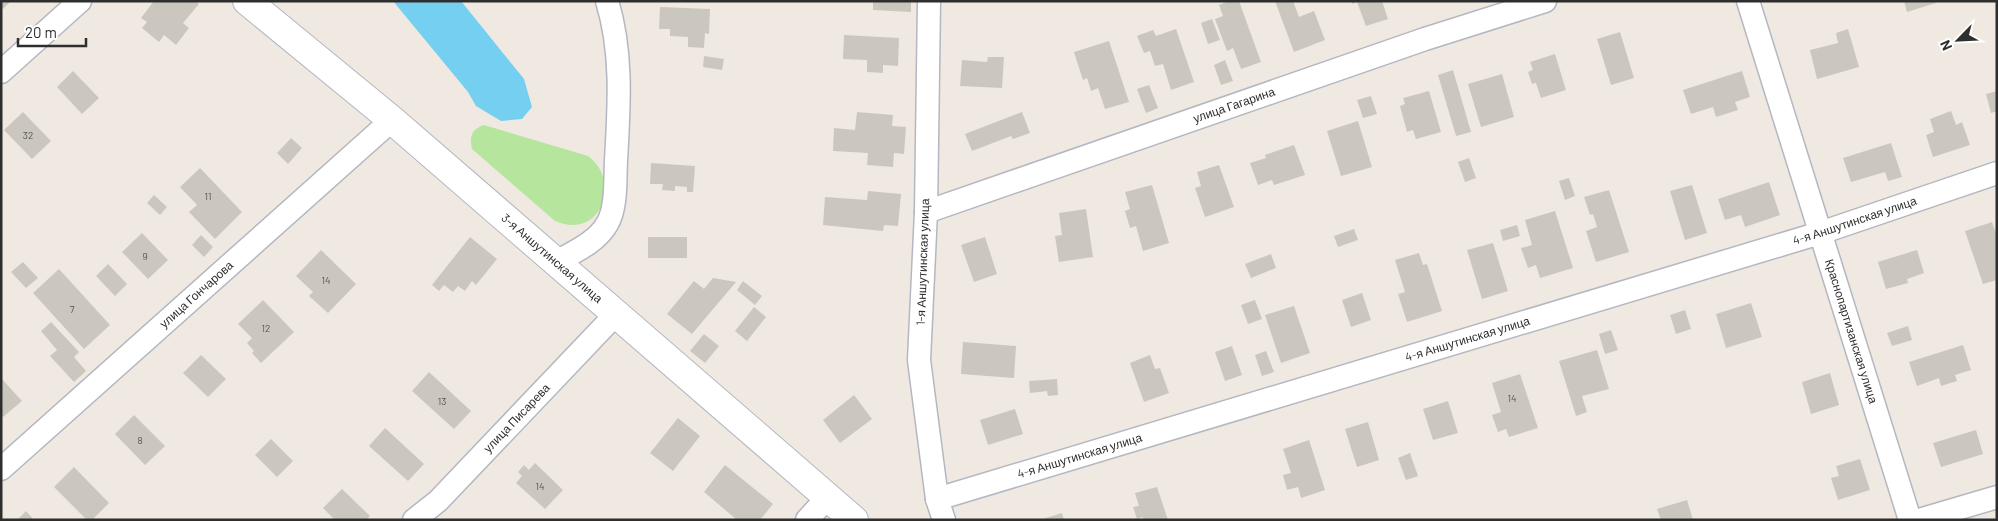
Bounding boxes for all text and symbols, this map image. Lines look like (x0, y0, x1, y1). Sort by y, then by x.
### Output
scale bar (18, 15, 85, 47)
north arrow (1933, 15, 1983, 65)
text: 20 m (25, 23, 57, 41)
text: N (1936, 38, 1955, 53)
street label: улица Гагарина (1191, 84, 1277, 126)
house number: 32 (23, 129, 33, 141)
house number: 11 (204, 190, 212, 202)
street label: 4-я Аншутинская улица (1791, 193, 1918, 247)
street label: 1-я Аншутинская улица (913, 198, 932, 326)
street label: 3-я Аншутинская улица (499, 210, 606, 305)
house number: 9 (142, 250, 148, 262)
street label: улица Гончарова (156, 257, 236, 331)
street label: Краснопартизанская улица (1823, 257, 1881, 405)
house number: 14 (321, 274, 331, 286)
house number: 7 (70, 303, 75, 315)
street label: 4-я Аншутинская улица (1403, 313, 1532, 364)
house number: 12 (262, 322, 270, 334)
street label: улица Писарева (480, 380, 552, 455)
house number: 14 (1507, 392, 1517, 404)
house number: 13 (438, 395, 446, 407)
street label: 4-я Аншутинская улица (1015, 430, 1144, 480)
house number: 8 (137, 434, 143, 446)
house number: 14 (535, 480, 545, 492)

